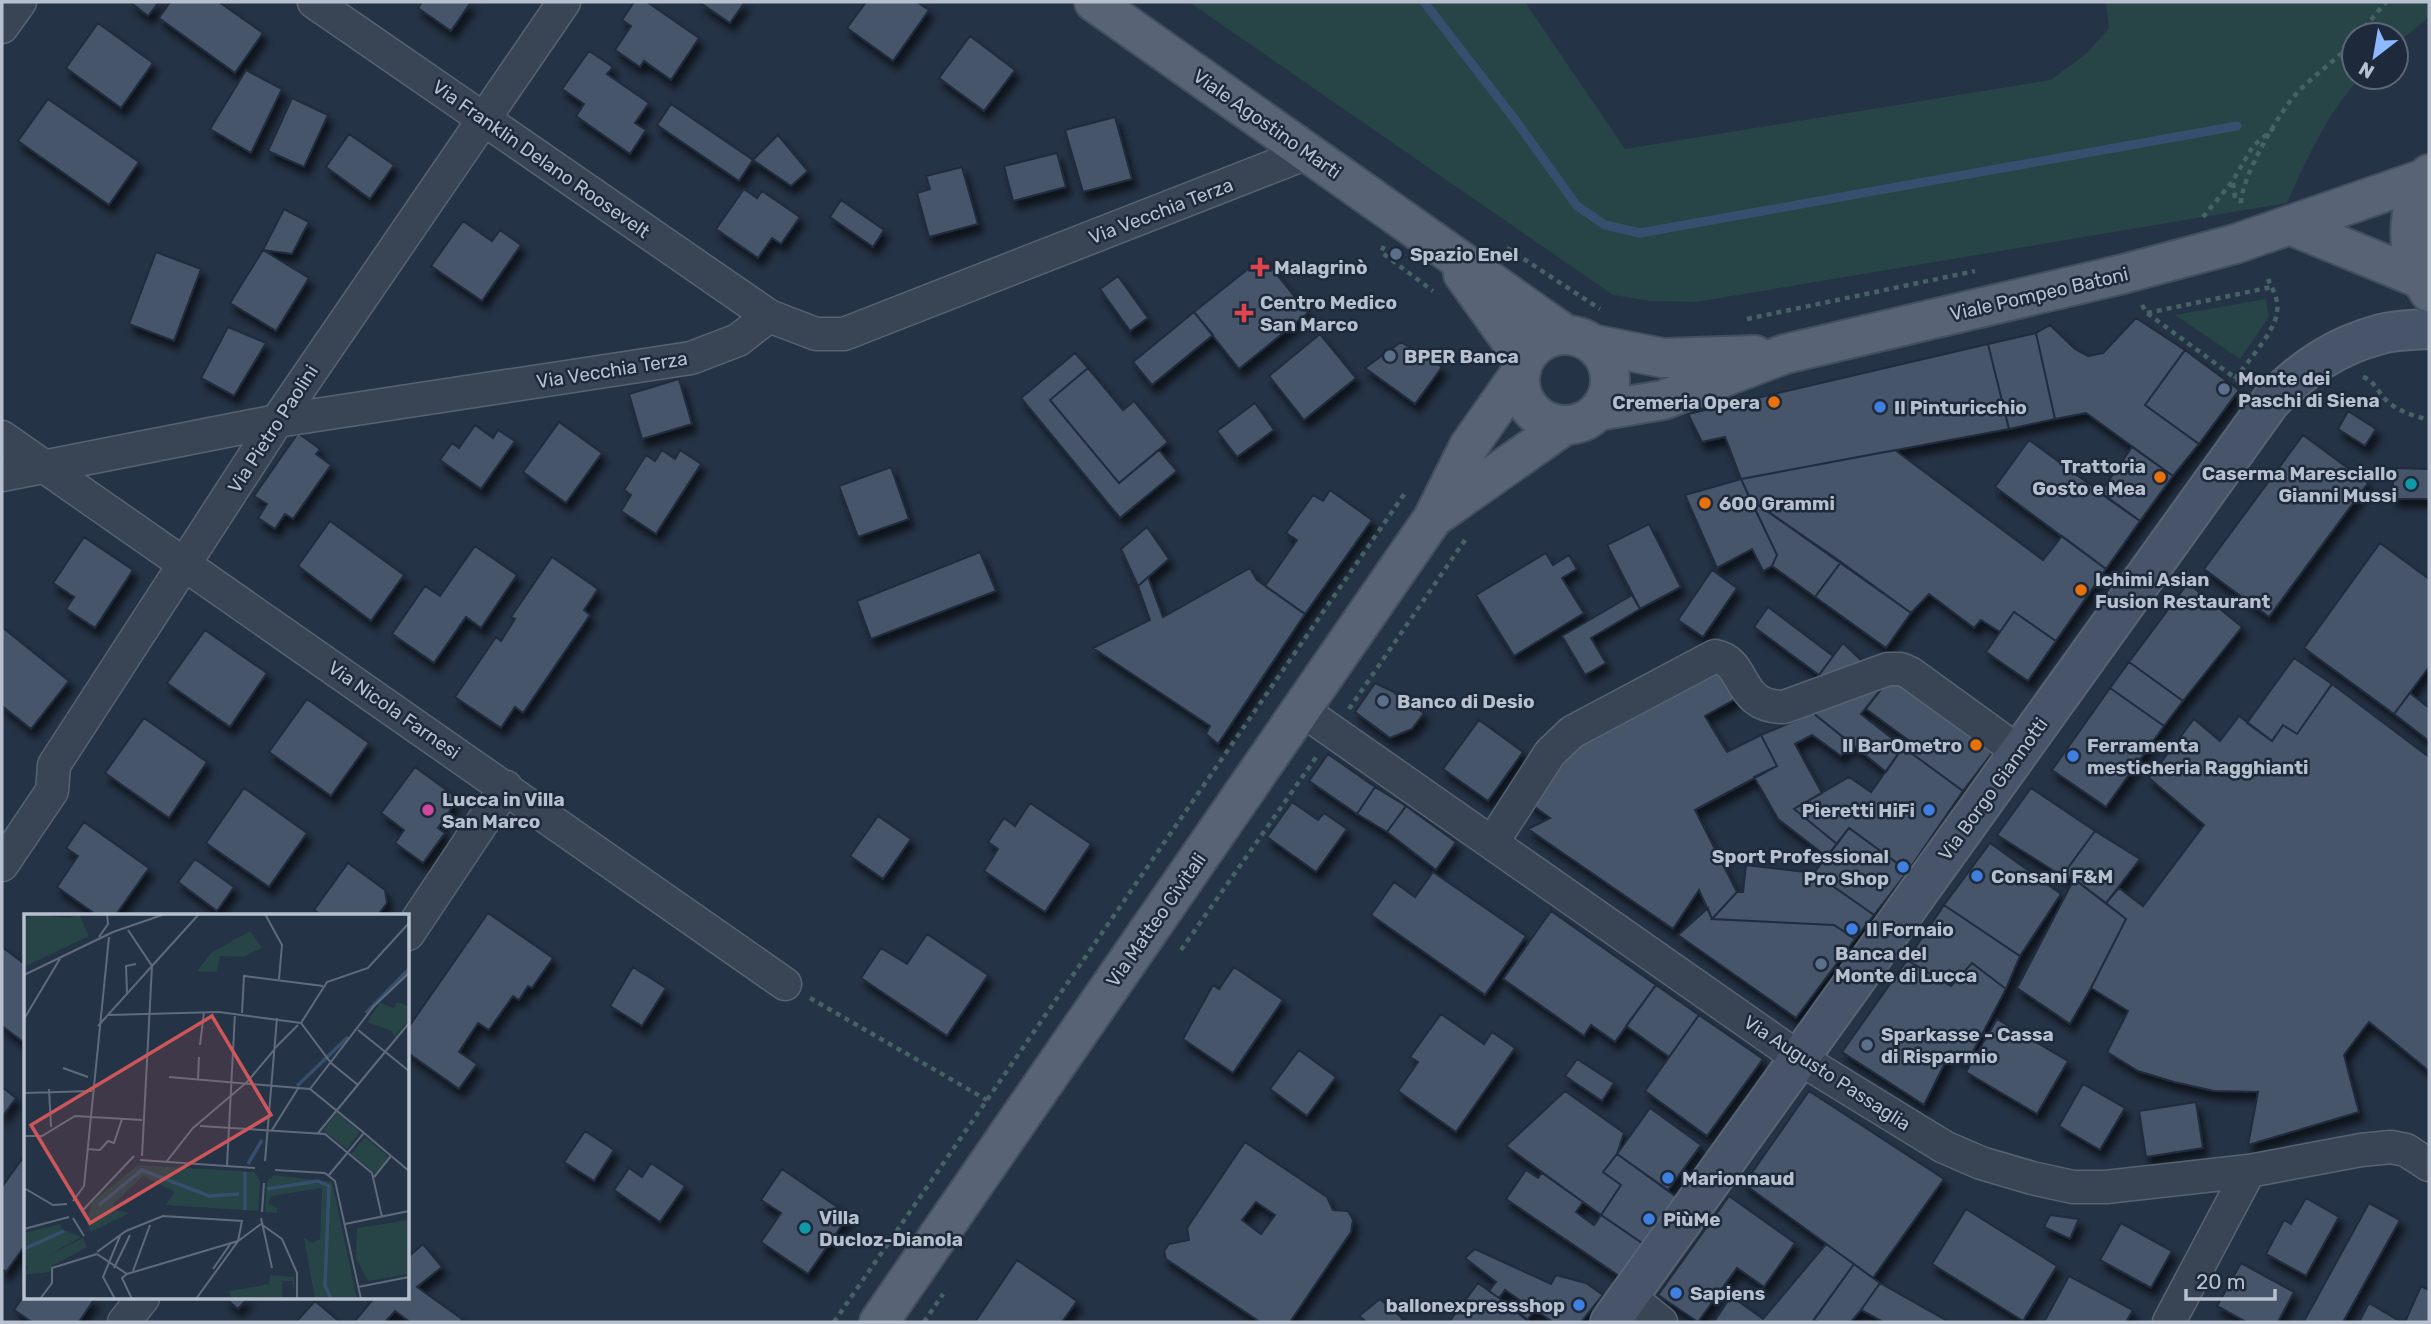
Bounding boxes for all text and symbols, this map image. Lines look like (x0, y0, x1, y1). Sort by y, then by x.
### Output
north arrow (2340, 21, 2410, 91)
text: N (2355, 57, 2378, 84)
street label: Viale Agostino Marti (1189, 64, 1345, 184)
street label: Via Franklin Delano Roosevelt (428, 75, 655, 243)
street label: Via Vecchia Terza (1086, 173, 1236, 249)
place label: Spazio Enel (1410, 243, 1518, 266)
marker: Spazio Enel (1388, 246, 1404, 262)
place label: Malagrinò (1274, 256, 1368, 279)
marker: Malagrinò (1252, 259, 1268, 275)
street label: Viale Pompeo Batoni (1948, 262, 2130, 326)
place label: Centro Medico San Marco (1260, 291, 1397, 336)
marker: Centro Medico San Marco (1234, 303, 1254, 323)
place label: BPER Banca (1404, 345, 1519, 368)
street label: Via Vecchia Terza (535, 347, 689, 393)
marker: BPER Banca (1382, 348, 1398, 364)
street label: Via Pietro Paolini (223, 361, 323, 497)
place label: Monte dei Paschi di Siena (2238, 367, 2380, 412)
marker: Monte dei Paschi di Siena (2216, 381, 2232, 397)
place label: Cremeria Opera (1612, 391, 1760, 414)
marker: Cremeria Opera (1766, 394, 1782, 410)
place label: Il Pinturicchio (1894, 396, 2027, 419)
marker: Il Pinturicchio (1872, 399, 1888, 415)
place label: Trattoria Gosto e Mea (2032, 455, 2146, 500)
place label: Caserma Maresciallo Gianni Mussi (2202, 462, 2397, 507)
marker: Trattoria Gosto e Mea (2152, 469, 2168, 485)
marker: Caserma Maresciallo Gianni Mussi (2403, 476, 2419, 492)
place label: 600 Grammi (1719, 492, 1835, 515)
marker: 600 Grammi (1697, 495, 1713, 511)
place label: Ichimi Asian Fusion Restaurant (2095, 568, 2270, 613)
marker: Ichimi Asian Fusion Restaurant (2073, 582, 2089, 598)
street label: Via Nicola Farnesi (324, 656, 464, 764)
place label: Banco di Desio (1397, 690, 1535, 713)
marker: Banco di Desio (1375, 693, 1391, 709)
street label: Via Borgo Giannotti (1933, 713, 2053, 865)
place label: Il BarOmetro (1842, 734, 1962, 757)
place label: Ferramenta mesticheria Ragghianti (2087, 734, 2308, 779)
marker: Il BarOmetro (1968, 737, 1984, 753)
marker: Ferramenta mesticheria Ragghianti (2065, 748, 2081, 764)
place label: Lucca in Villa San Marco (442, 788, 565, 833)
place label: Pieretti HiFi (1802, 799, 1915, 822)
marker: Lucca in Villa San Marco (420, 802, 436, 818)
marker: Pieretti HiFi (1921, 802, 1937, 818)
place label: Sport Professional Pro Shop (1712, 845, 1889, 890)
street label: Via Matteo Civitali (1101, 849, 1211, 991)
marker: Sport Professional Pro Shop (1895, 859, 1911, 875)
place label: Consani F&M (1991, 865, 2113, 888)
marker: Consani F&M (1969, 868, 1985, 884)
inset map (24, 914, 410, 1300)
place label: Il Fornaio (1866, 918, 1954, 941)
marker: Il Fornaio (1844, 921, 1860, 937)
place label: Banca del Monte di Lucca (1835, 942, 1977, 987)
marker: Banca del Monte di Lucca (1813, 956, 1829, 972)
street label: Via Augusto Passaglia (1739, 1010, 1915, 1136)
place label: Sparkasse - Cassa di Risparmio (1881, 1023, 2054, 1068)
marker: Sparkasse - Cassa di Risparmio (1859, 1037, 1875, 1053)
place label: Marionnaud (1682, 1167, 1794, 1190)
marker: Marionnaud (1660, 1170, 1676, 1186)
place label: Villa Ducloz-Dianola (819, 1206, 963, 1251)
place label: PiùMe (1663, 1208, 1720, 1231)
marker: PiùMe (1641, 1211, 1657, 1227)
marker: Villa Ducloz-Dianola (797, 1220, 813, 1236)
scale bar (2186, 1258, 2275, 1302)
text: 20 m (2196, 1269, 2245, 1294)
place label: Sapiens (1690, 1282, 1765, 1305)
marker: Sapiens (1668, 1285, 1684, 1301)
place label: ballonexpressshop (1386, 1294, 1565, 1317)
marker: ballonexpressshop (1571, 1297, 1587, 1313)

